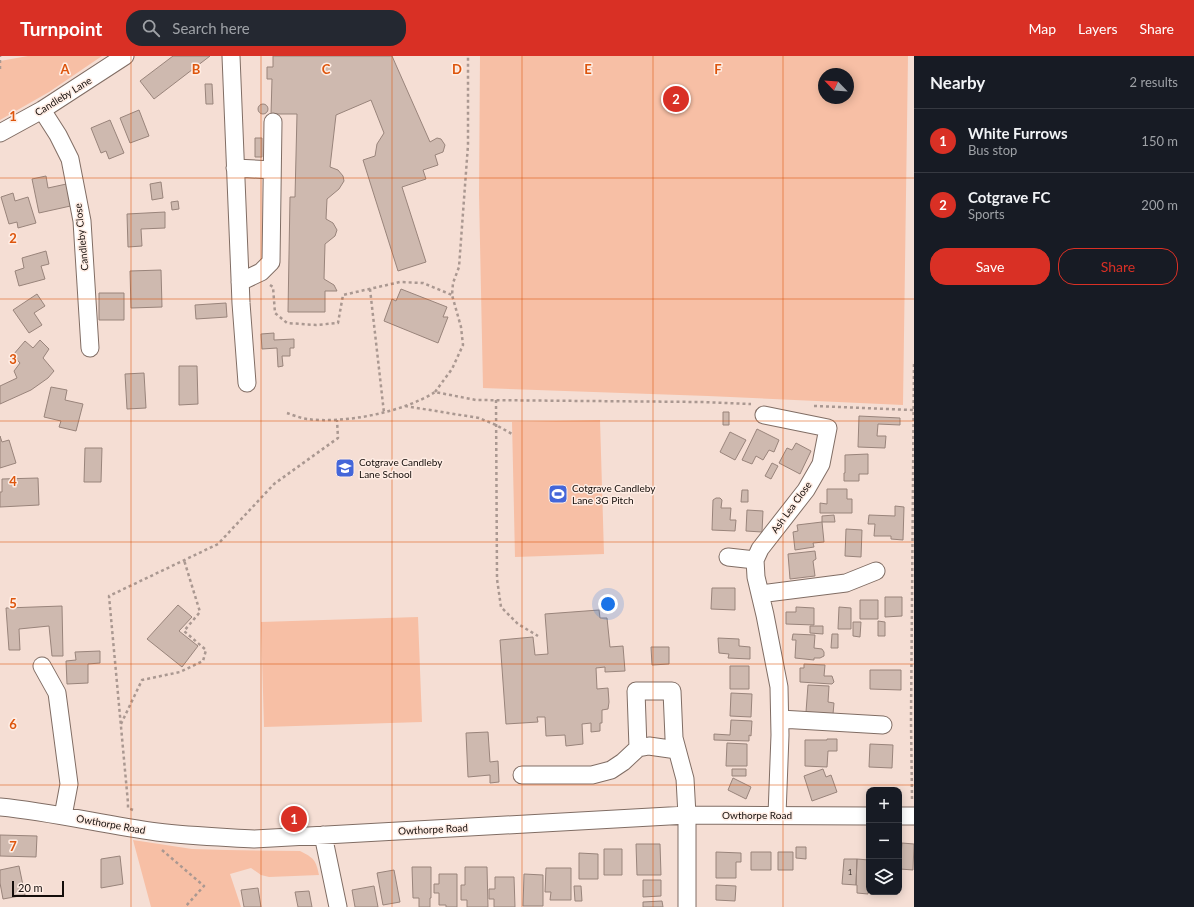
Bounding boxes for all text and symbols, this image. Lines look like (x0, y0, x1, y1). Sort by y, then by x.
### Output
search box (126, 10, 406, 46)
text: Turnpoint (20, 17, 102, 40)
icon: search (140, 17, 162, 39)
text: Search here (172, 19, 250, 37)
text: Map (1028, 20, 1056, 37)
text: Layers (1078, 20, 1118, 37)
text: Share (1140, 20, 1174, 37)
text: A (59, 61, 70, 77)
text: B (192, 61, 201, 77)
text: C (322, 61, 331, 77)
text: D (452, 61, 462, 77)
text: E (584, 61, 592, 77)
text: F (714, 61, 722, 77)
north arrow (818, 68, 854, 104)
text: Nearby (930, 72, 985, 93)
street label: Candleby Lane (33, 74, 93, 118)
text: 2 results (1130, 74, 1178, 90)
pin: 2 (663, 84, 689, 114)
text: 1 (9, 108, 17, 124)
text: White Furrows (968, 124, 1068, 142)
text: 1 (939, 133, 947, 149)
text: 150 m (1141, 133, 1178, 149)
text: Bus stop (968, 142, 1017, 158)
text: Cotgrave FC (968, 188, 1050, 206)
text: 2 (939, 197, 947, 213)
text: 200 m (1141, 197, 1178, 213)
street label: Candleby Close (71, 203, 91, 271)
text: Sports (968, 206, 1005, 222)
text: 2 (9, 230, 17, 246)
button: Save (930, 248, 1050, 285)
button: Share (1058, 248, 1178, 285)
text: 3 (9, 351, 17, 367)
place label: Cotgrave Candleby Lane School (359, 456, 443, 480)
school or university icon: Cotgrave Candleby Lane School (334, 457, 356, 479)
text: 4 (9, 473, 17, 489)
street label: Ash Lea Close (768, 479, 814, 535)
place label: Cotgrave Candleby Lane 3G Pitch (572, 482, 656, 506)
sports icon: Cotgrave Candleby Lane 3G Pitch (547, 483, 569, 505)
your location (598, 594, 618, 614)
text: 5 (9, 595, 17, 611)
text: 6 (9, 716, 17, 732)
map controls (866, 787, 902, 895)
button: + (866, 787, 902, 823)
pin: 1 (281, 804, 307, 834)
street label: Owthorpe Road (722, 809, 792, 821)
street label: Owthorpe Road (76, 812, 146, 836)
street label: Owthorpe Road (398, 821, 468, 837)
button: − (866, 823, 902, 859)
text: 7 (9, 838, 17, 854)
button: layers (866, 859, 902, 895)
house number: 1 (848, 867, 853, 877)
scale bar (12, 879, 64, 898)
text: 20 m (18, 881, 43, 894)

